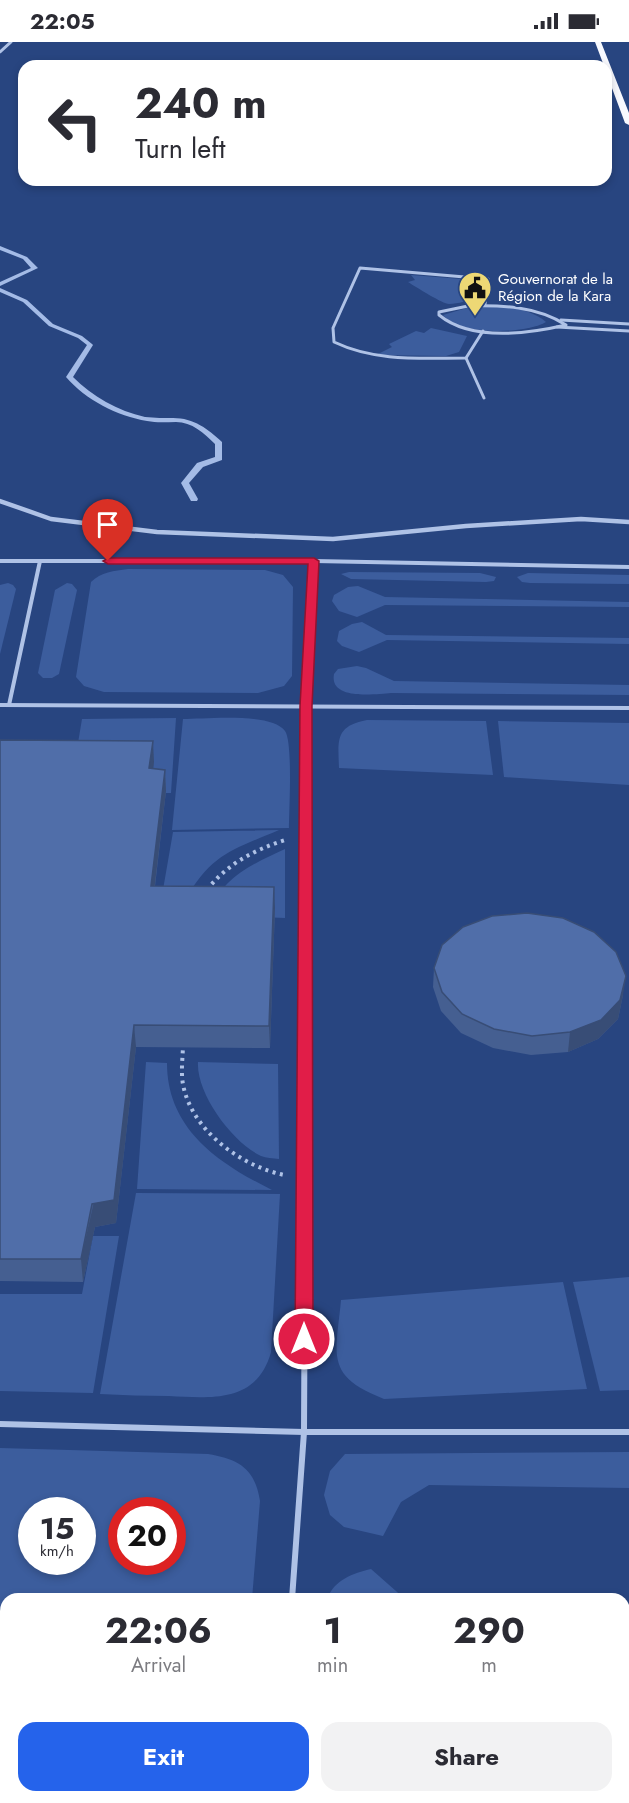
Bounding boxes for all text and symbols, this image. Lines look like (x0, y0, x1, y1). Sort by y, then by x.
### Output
text: 22:05 (30, 5, 95, 37)
text: 240 m (135, 73, 267, 134)
icon: left (36, 84, 114, 162)
text: Turn left (135, 129, 225, 168)
place label: Gouvernorat de la Région de la Kara (498, 268, 613, 307)
public building icon: Gouvernorat de la Région de la Kara (457, 270, 493, 317)
pin (82, 499, 133, 561)
icon: arrive (91, 508, 124, 541)
position arrow (272, 1307, 336, 1371)
speed limit sign: 20 (108, 1497, 186, 1575)
text: 15 (40, 1507, 74, 1550)
text: km/h (40, 1540, 74, 1562)
text: 22:06 (105, 1604, 212, 1656)
text: 1 (323, 1604, 342, 1656)
text: 290 (453, 1604, 525, 1656)
text: Arrival (131, 1651, 186, 1680)
text: min (317, 1651, 348, 1680)
text: m (481, 1651, 497, 1680)
button: Exit (18, 1722, 309, 1791)
button: Share (321, 1722, 612, 1791)

